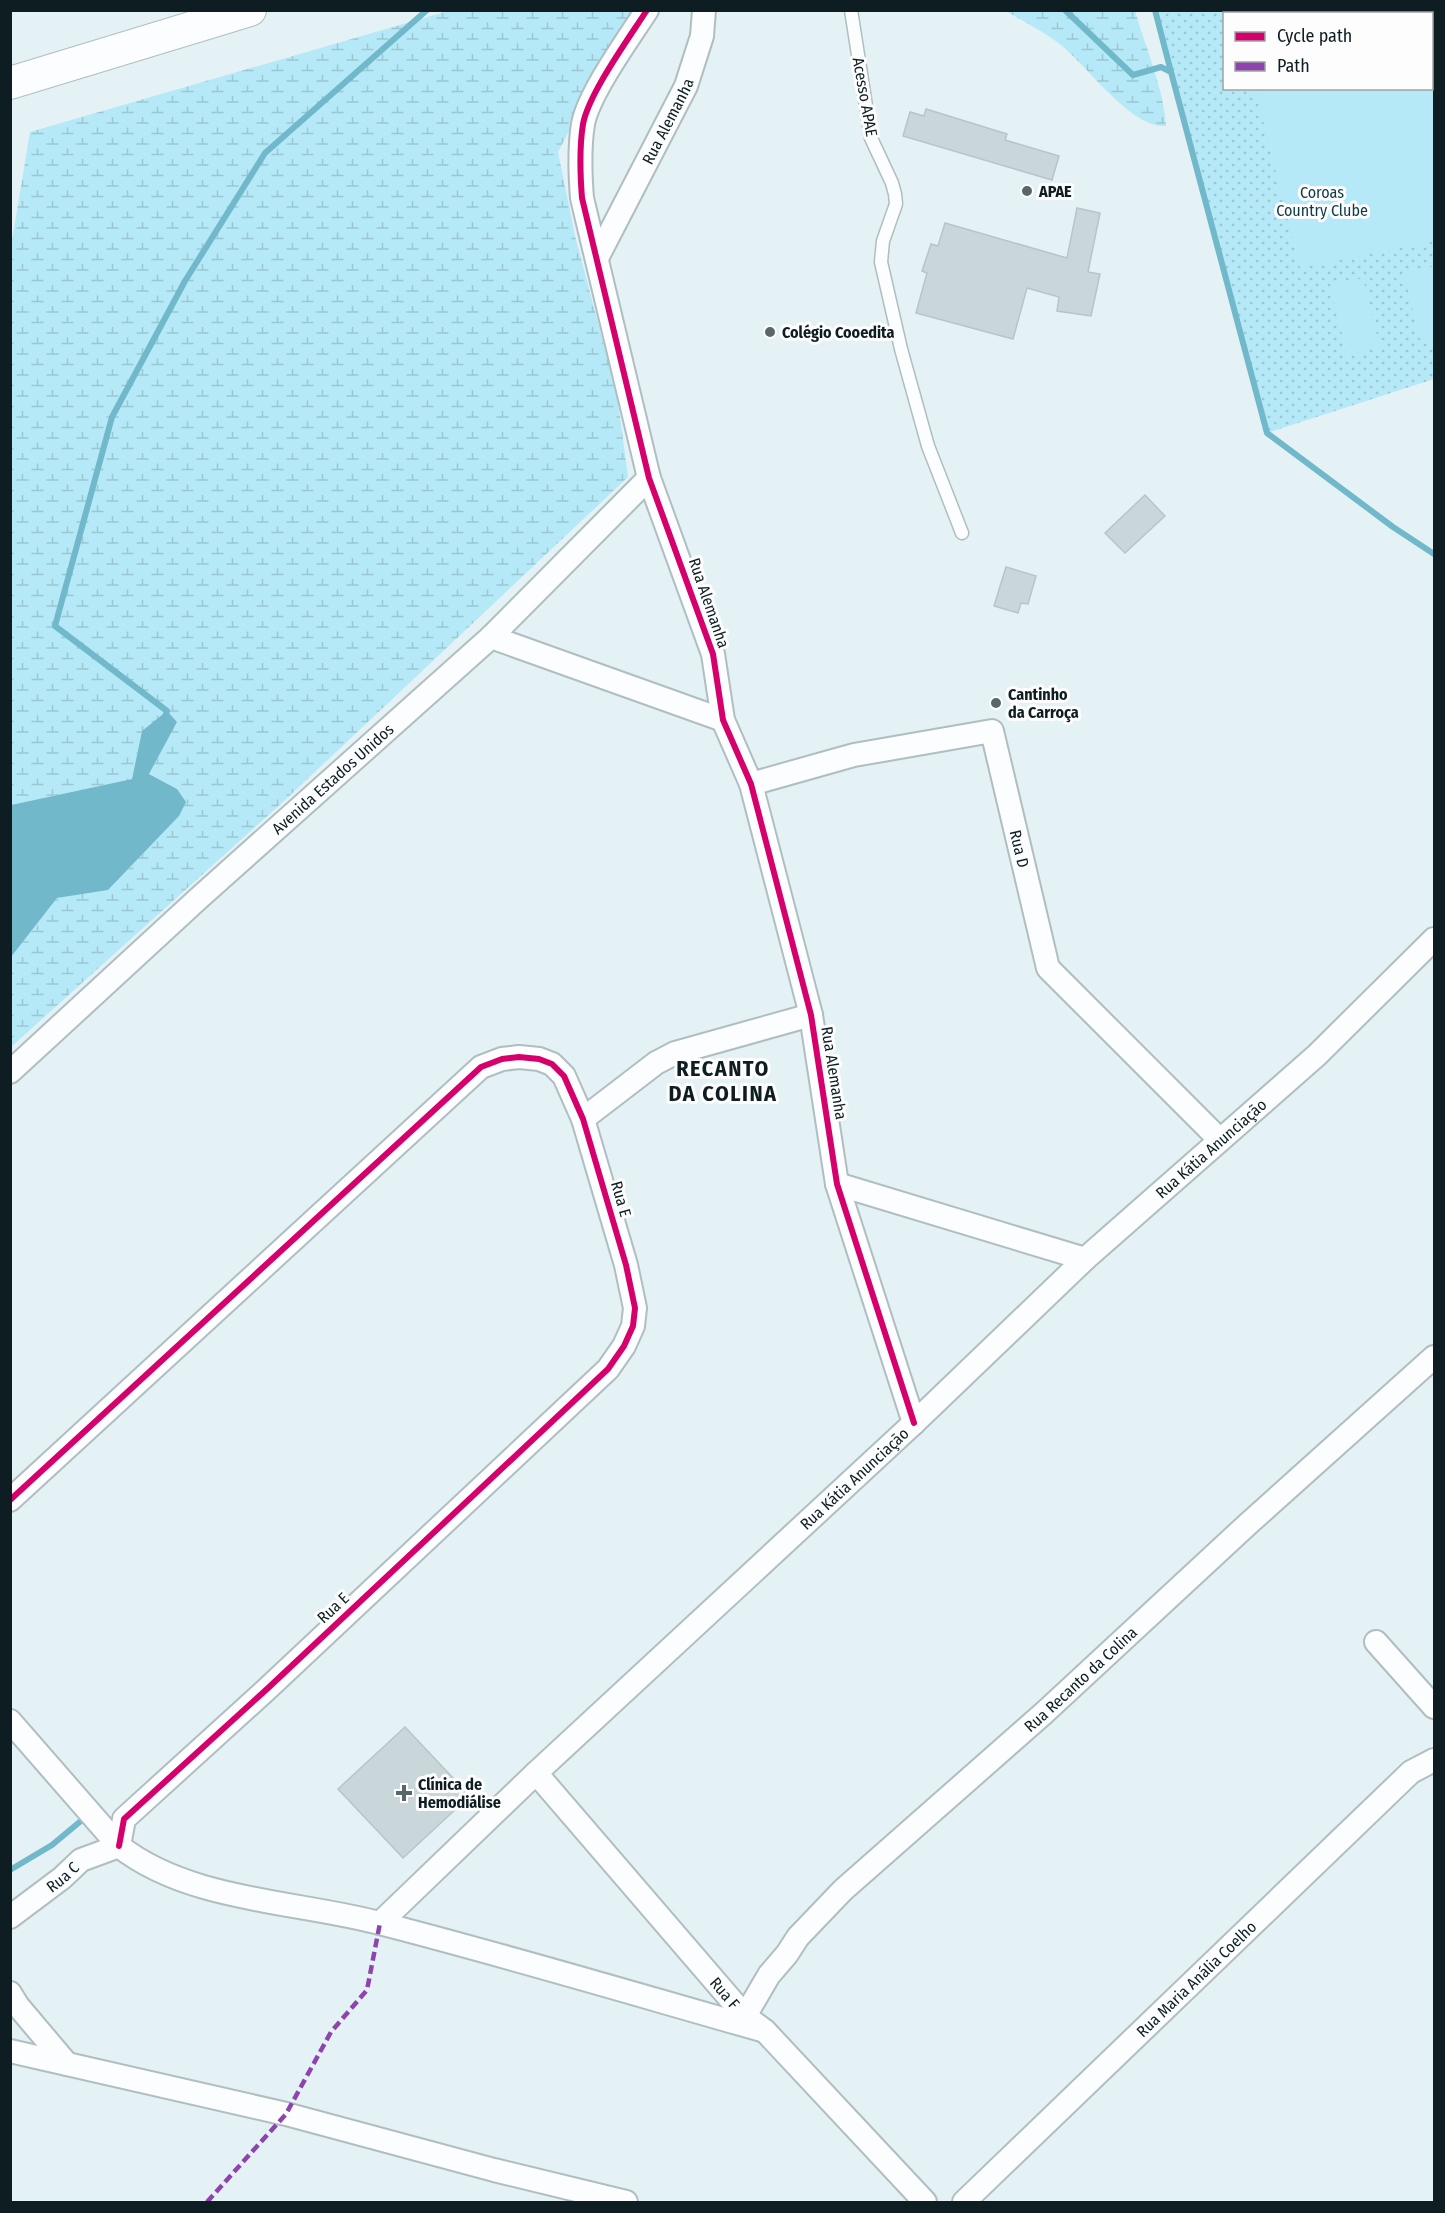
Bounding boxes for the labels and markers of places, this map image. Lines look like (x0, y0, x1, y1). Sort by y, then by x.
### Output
place label: APAE (1038, 182, 1072, 201)
marker: APAE (1020, 184, 1034, 198)
place label: Colégio Cooedita (782, 323, 895, 342)
marker: Colégio Cooedita (763, 325, 777, 339)
place label: Cantinho da Carroça (1008, 685, 1079, 723)
marker: Cantinho da Carroça (989, 696, 1003, 710)
place label: Clínica de Hemodiálise (418, 1775, 501, 1812)
marker: Clínica de Hemodiálise (395, 1784, 413, 1802)

